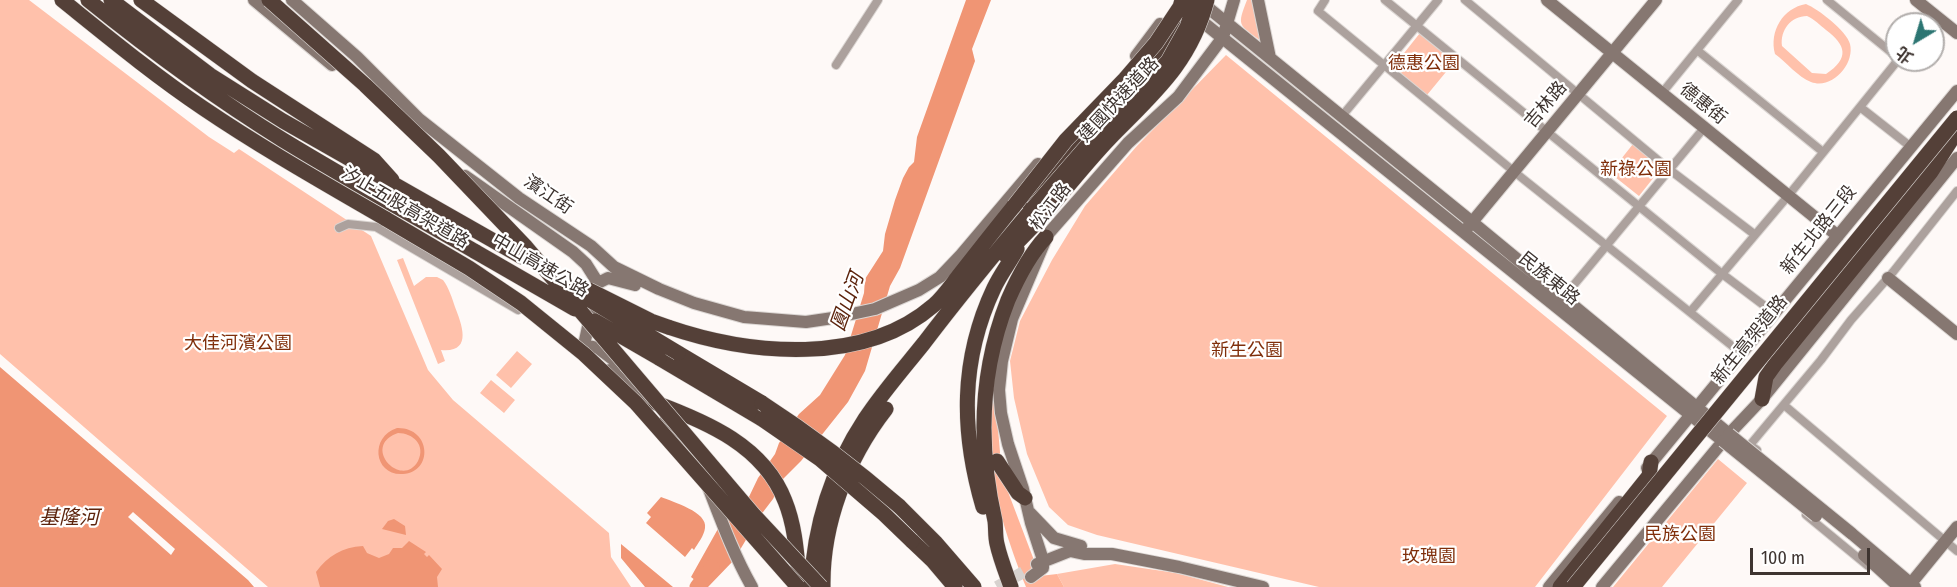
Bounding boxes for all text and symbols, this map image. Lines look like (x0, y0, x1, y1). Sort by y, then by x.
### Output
north arrow (1885, 12, 1945, 72)
text: 北 (1893, 43, 1917, 67)
street label: 建國快速道路 (1074, 53, 1164, 147)
park label: 德惠公園 (1388, 53, 1460, 75)
street label: 吉林路 (1520, 77, 1572, 133)
street label: 德惠街 (1675, 79, 1731, 129)
park label: 新祿公園 (1600, 159, 1672, 181)
street label: 汐止五股高架道路 (337, 163, 473, 253)
street label: 濱江街 (520, 171, 576, 219)
street label: 松江路 (1026, 179, 1076, 235)
street label: 新生北路三段 (1777, 181, 1861, 279)
street label: 中山高速公路 (488, 230, 592, 302)
street label: 民族東路 (1514, 248, 1584, 310)
water label: 圓山河 (826, 270, 870, 334)
street label: 新生高架道路 (1708, 291, 1792, 389)
park label: 大佳河濱公園 (184, 333, 292, 355)
park label: 新生公園 (1211, 340, 1283, 362)
water label: 基隆河 (39, 506, 99, 530)
park label: 民族公園 (1644, 524, 1716, 546)
scale bar (1753, 536, 1873, 574)
park label: 玫瑰園 (1402, 546, 1456, 568)
text: 100 m (1761, 547, 1805, 569)

